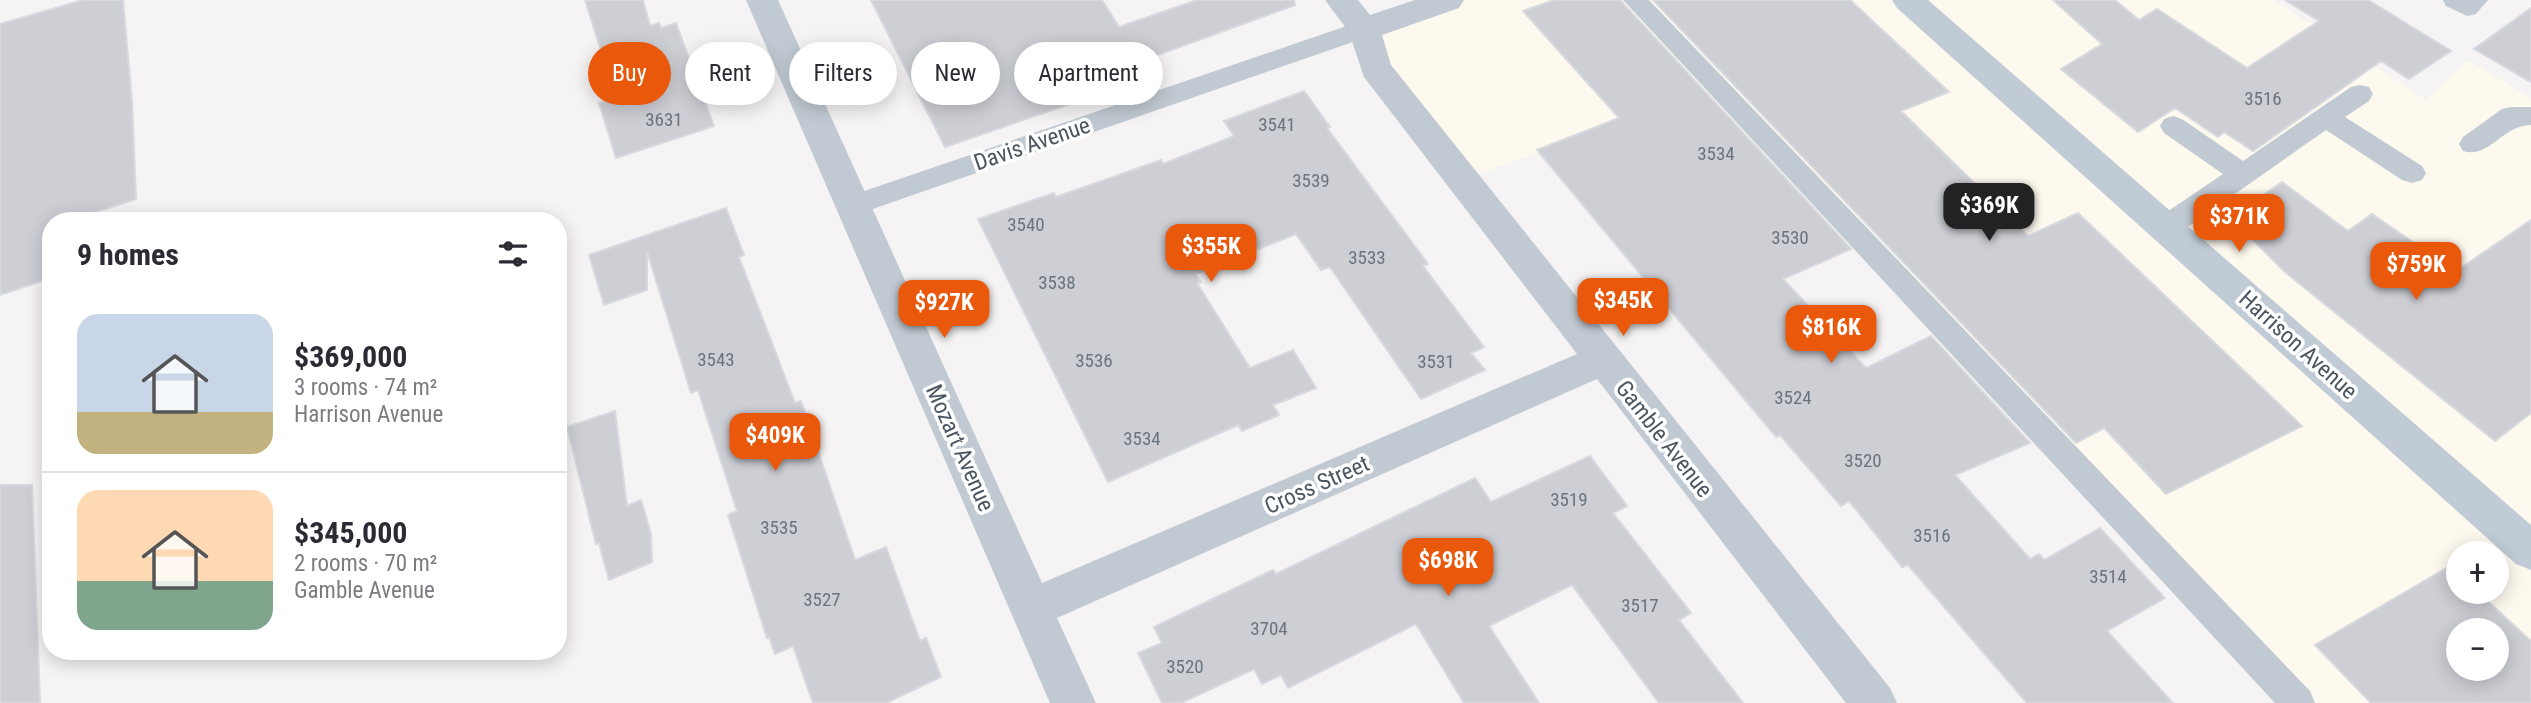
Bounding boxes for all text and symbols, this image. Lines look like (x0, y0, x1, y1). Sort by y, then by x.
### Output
chip: Buy (588, 42, 671, 105)
chip: Rent (685, 42, 775, 105)
chip: Filters (789, 42, 897, 105)
chip: New (911, 42, 1000, 105)
chip: Apartment (1014, 42, 1163, 105)
house number: 3516 (2244, 87, 2282, 110)
house number: 3631 (645, 108, 683, 131)
street label: Davis Avenue (970, 112, 1094, 176)
house number: 3541 (1258, 113, 1296, 136)
house number: 3534 (1697, 142, 1735, 165)
house number: 3539 (1292, 169, 1330, 192)
pin: $369K (1940, 184, 2038, 243)
text: $369K (1959, 192, 2019, 219)
pin: $371K (2190, 194, 2288, 254)
text: $371K (2209, 203, 2269, 230)
house number: 3540 (1007, 213, 1045, 236)
pin: $355K (1162, 224, 1260, 284)
house number: 3530 (1771, 226, 1809, 249)
text: $355K (1181, 233, 1241, 260)
icon: filters (494, 235, 532, 273)
text: 9 homes (77, 237, 179, 272)
pin: $759K (2367, 243, 2465, 302)
house number: 3533 (1348, 246, 1386, 269)
text: $759K (2386, 251, 2446, 278)
house number: 3538 (1038, 271, 1076, 294)
pin: $345K (1574, 278, 1672, 338)
pin: $927K (895, 280, 993, 340)
street label: Harrison Avenue (2234, 285, 2362, 405)
text: $345K (1593, 287, 1653, 314)
text: $927K (914, 289, 974, 316)
pin: $816K (1782, 306, 1880, 365)
text: $816K (1801, 314, 1861, 341)
text: $369,000 (294, 339, 407, 374)
icon: home (133, 342, 217, 426)
house number: 3543 (697, 348, 735, 371)
house number: 3536 (1075, 349, 1113, 372)
house number: 3531 (1417, 350, 1455, 373)
text: 3 rooms · 74 m² (294, 374, 437, 401)
street label: Gamble Avenue (1610, 375, 1718, 503)
street label: Mozart Avenue (920, 381, 1000, 515)
house number: 3524 (1774, 386, 1812, 409)
text: Harrison Avenue (294, 401, 443, 428)
pin: $409K (726, 414, 824, 473)
text: $409K (745, 422, 805, 449)
house number: 3534 (1123, 427, 1161, 450)
house number: 3520 (1844, 449, 1882, 472)
street label: Cross Street (1261, 450, 1373, 520)
house number: 3519 (1550, 488, 1588, 511)
text: $345,000 (294, 515, 407, 550)
house number: 3535 (760, 516, 798, 539)
icon: home (133, 518, 217, 602)
house number: 3516 (1913, 524, 1951, 547)
pin: $698K (1399, 538, 1497, 598)
map controls (2446, 541, 2509, 681)
button: + (2446, 541, 2509, 604)
text: $698K (1418, 547, 1478, 574)
text: 2 rooms · 70 m² (294, 550, 437, 577)
house number: 3514 (2089, 565, 2127, 588)
text: Gamble Avenue (294, 577, 435, 604)
house number: 3527 (803, 588, 841, 611)
house number: 3517 (1621, 594, 1659, 617)
house number: 3704 (1250, 617, 1288, 640)
button: − (2446, 618, 2509, 681)
house number: 3520 (1166, 655, 1204, 678)

